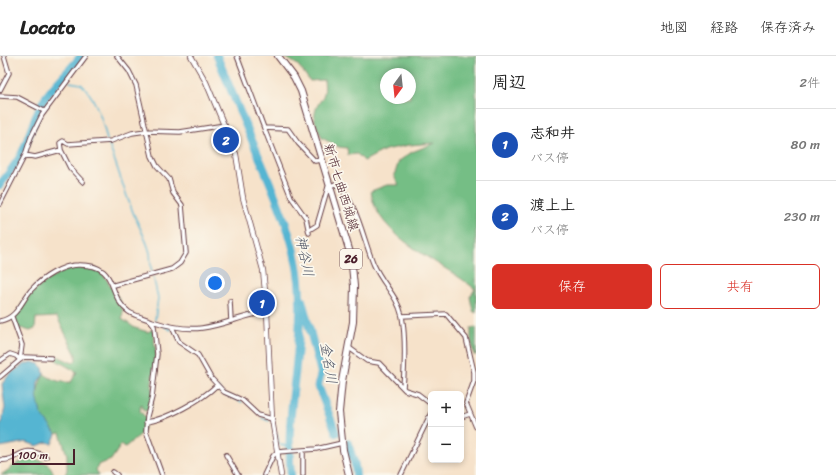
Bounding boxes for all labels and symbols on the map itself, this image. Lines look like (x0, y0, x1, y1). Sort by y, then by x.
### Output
north arrow (380, 68, 416, 104)
pin: 2 (213, 125, 239, 155)
street label: 新市七曲西城線 (317, 140, 366, 235)
water label: 神谷川 (288, 233, 321, 279)
road number: 26 (340, 249, 362, 269)
your location (205, 273, 225, 293)
pin: 1 (249, 288, 275, 318)
water label: 金名川 (313, 340, 344, 386)
scale bar (12, 447, 75, 466)

